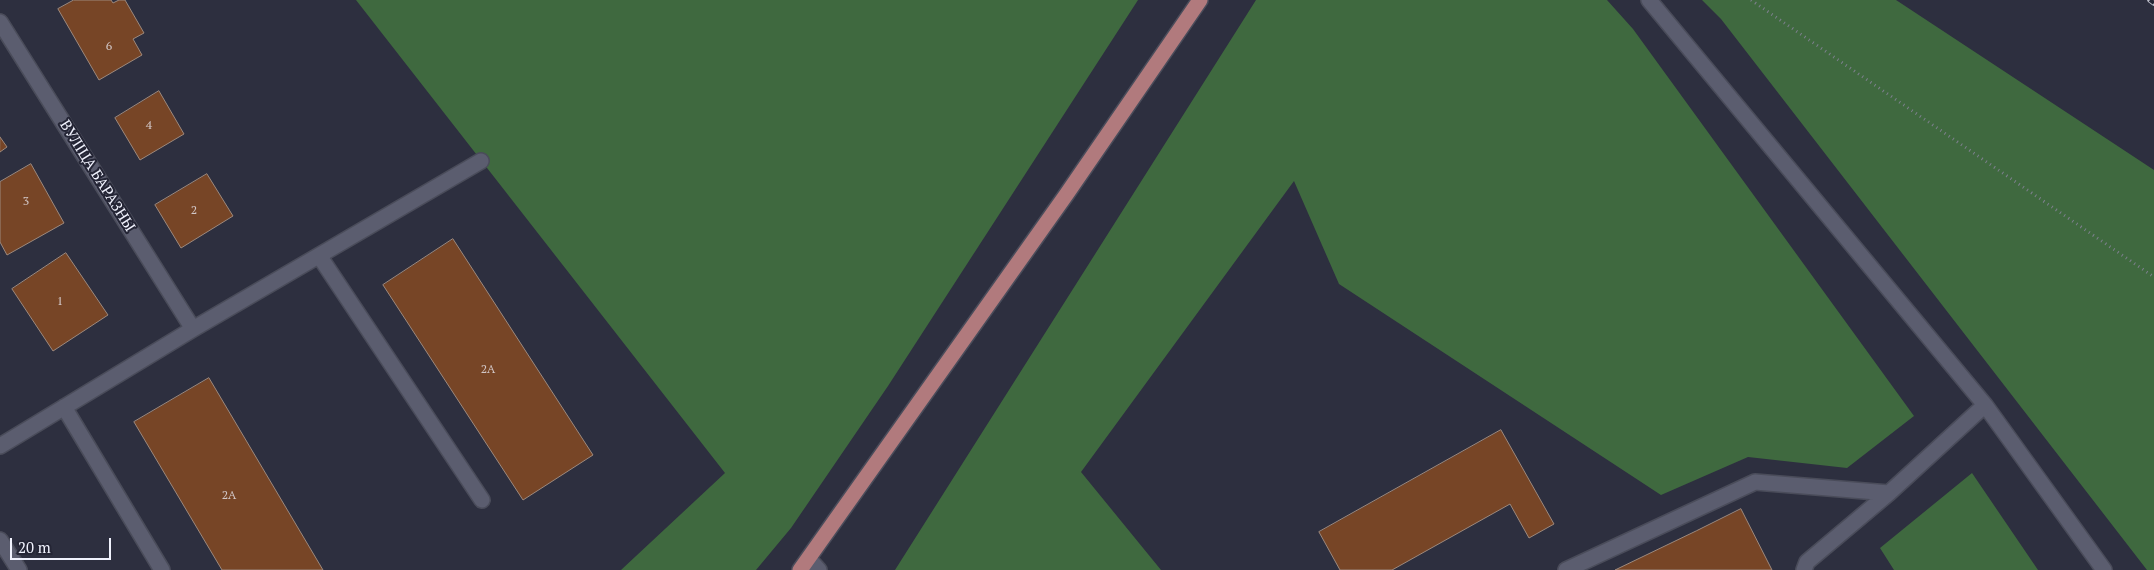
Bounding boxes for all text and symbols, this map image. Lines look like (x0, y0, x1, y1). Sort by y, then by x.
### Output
house number: 6 (106, 40, 112, 54)
street label: ВУЛІЦА БАРАЗНЫ (56, 117, 138, 235)
house number: 4 (146, 119, 152, 133)
house number: 3 (23, 195, 29, 209)
house number: 2 (191, 204, 197, 218)
house number: 1 (57, 295, 63, 309)
house number: 2А (481, 363, 495, 377)
house number: 2А (222, 489, 236, 503)
scale bar (12, 528, 114, 560)
text: 20 m (18, 537, 51, 557)

